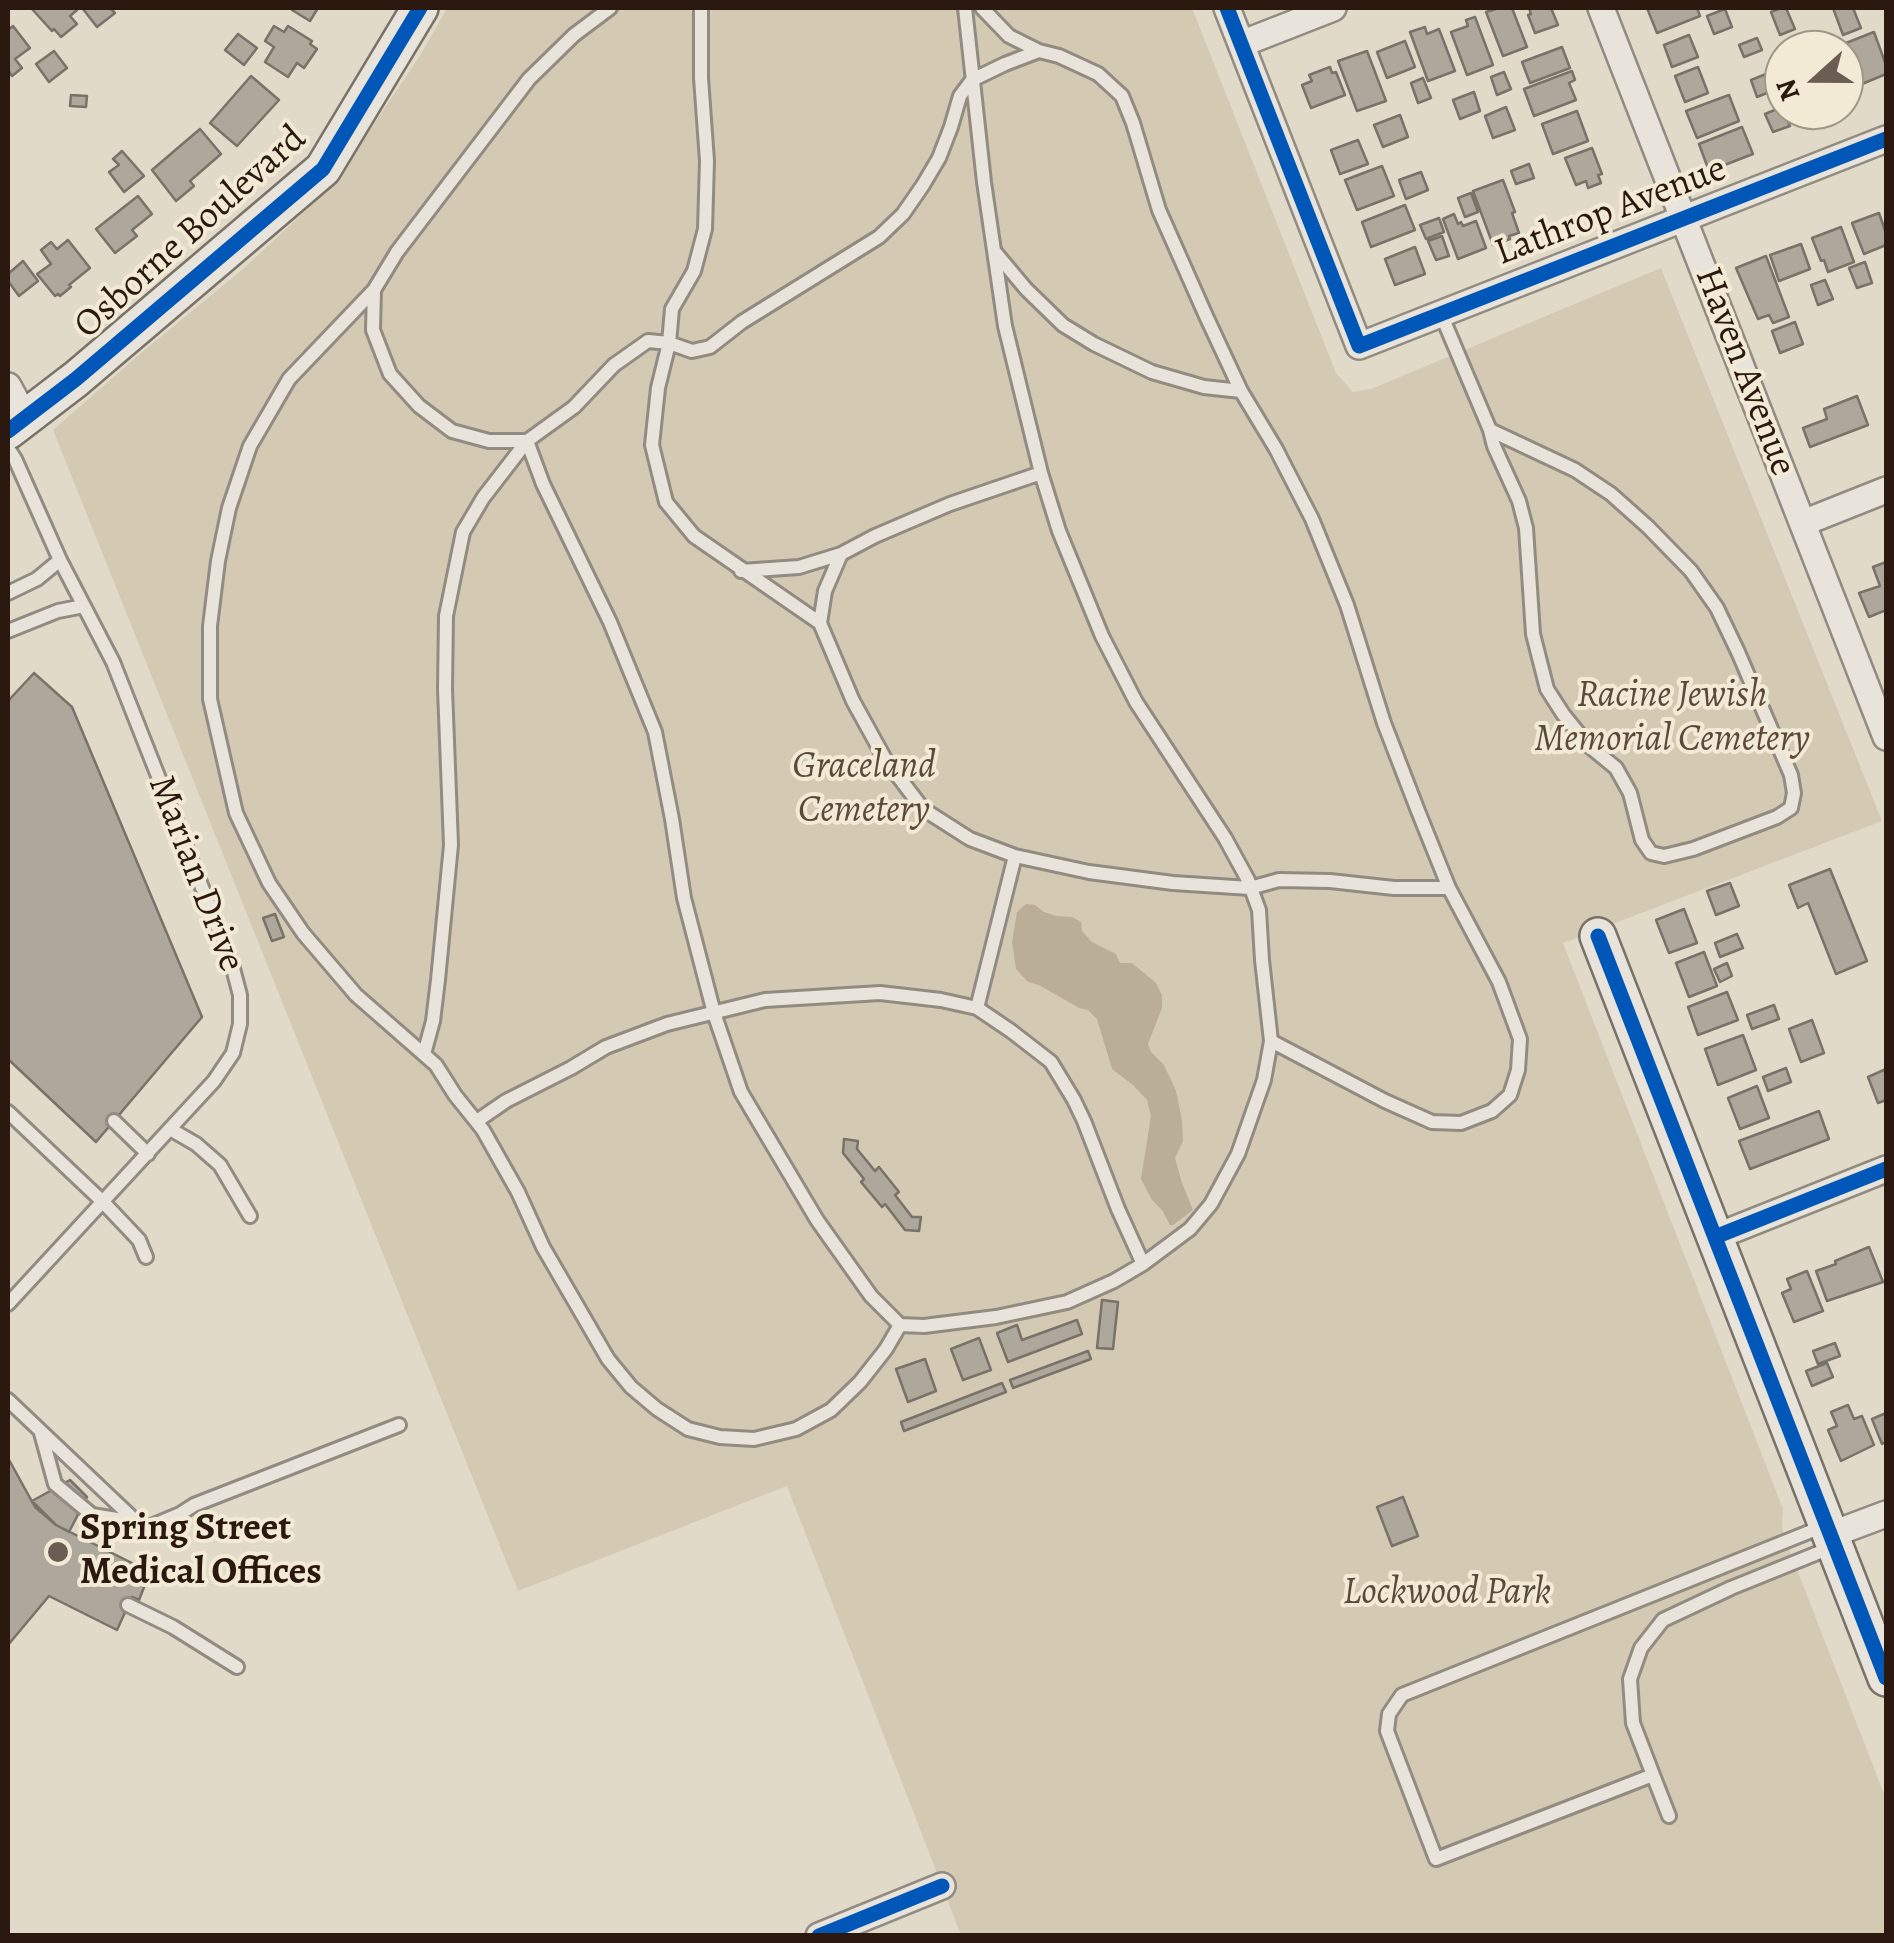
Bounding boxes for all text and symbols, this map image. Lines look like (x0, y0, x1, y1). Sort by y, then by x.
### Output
north arrow (1764, 30, 1864, 130)
text: N (1766, 74, 1809, 106)
street label: Osborne Boulevard (66, 117, 316, 349)
street label: Lathrop Avenue (1489, 147, 1733, 277)
street label: Haven Avenue (1683, 261, 1805, 483)
park label: Racine Jewish Memorial Cemetery (1534, 674, 1810, 764)
park label: Graceland Cemetery (792, 745, 936, 834)
street label: Marian Drive (137, 770, 253, 978)
place label: Spring Street Medical Offices (80, 1507, 322, 1596)
marker: Spring Street Medical Offices (45, 1539, 71, 1565)
park label: Lockwood Park (1343, 1571, 1551, 1617)

